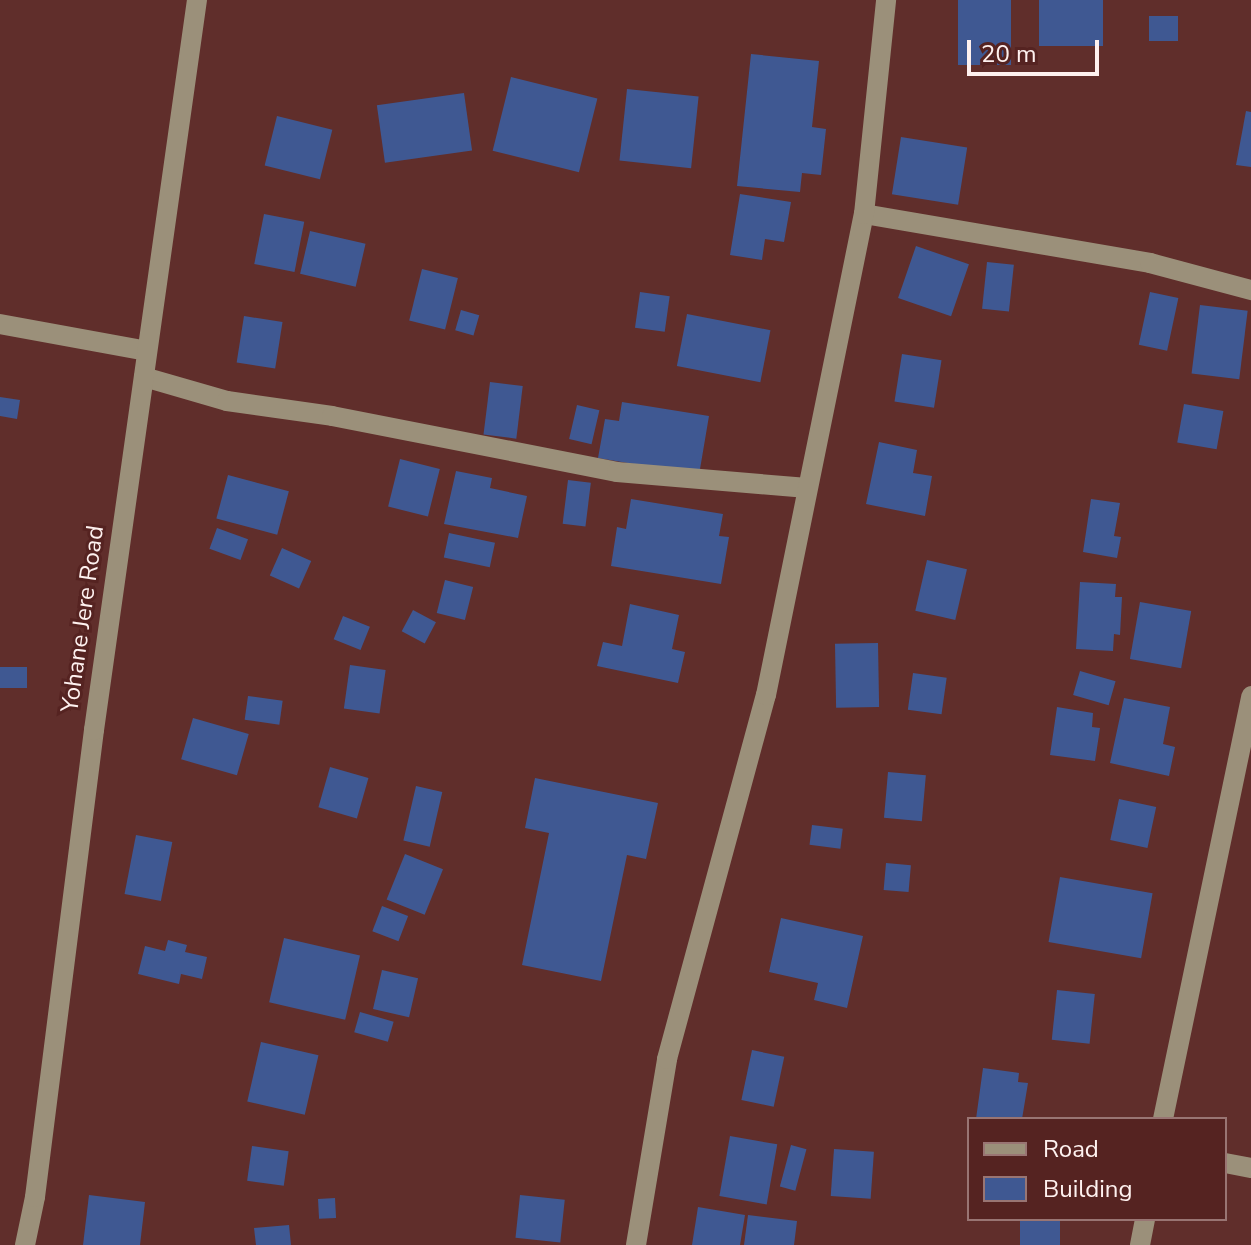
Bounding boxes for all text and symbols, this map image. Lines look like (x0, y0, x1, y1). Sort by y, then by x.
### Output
scale bar (971, 24, 1103, 74)
text: 20 m (981, 38, 1037, 70)
street label: Yohane Jere Road (56, 524, 110, 714)
legend (967, 1117, 1227, 1221)
text: Road (1043, 1133, 1099, 1165)
text: Building (1043, 1173, 1133, 1205)

